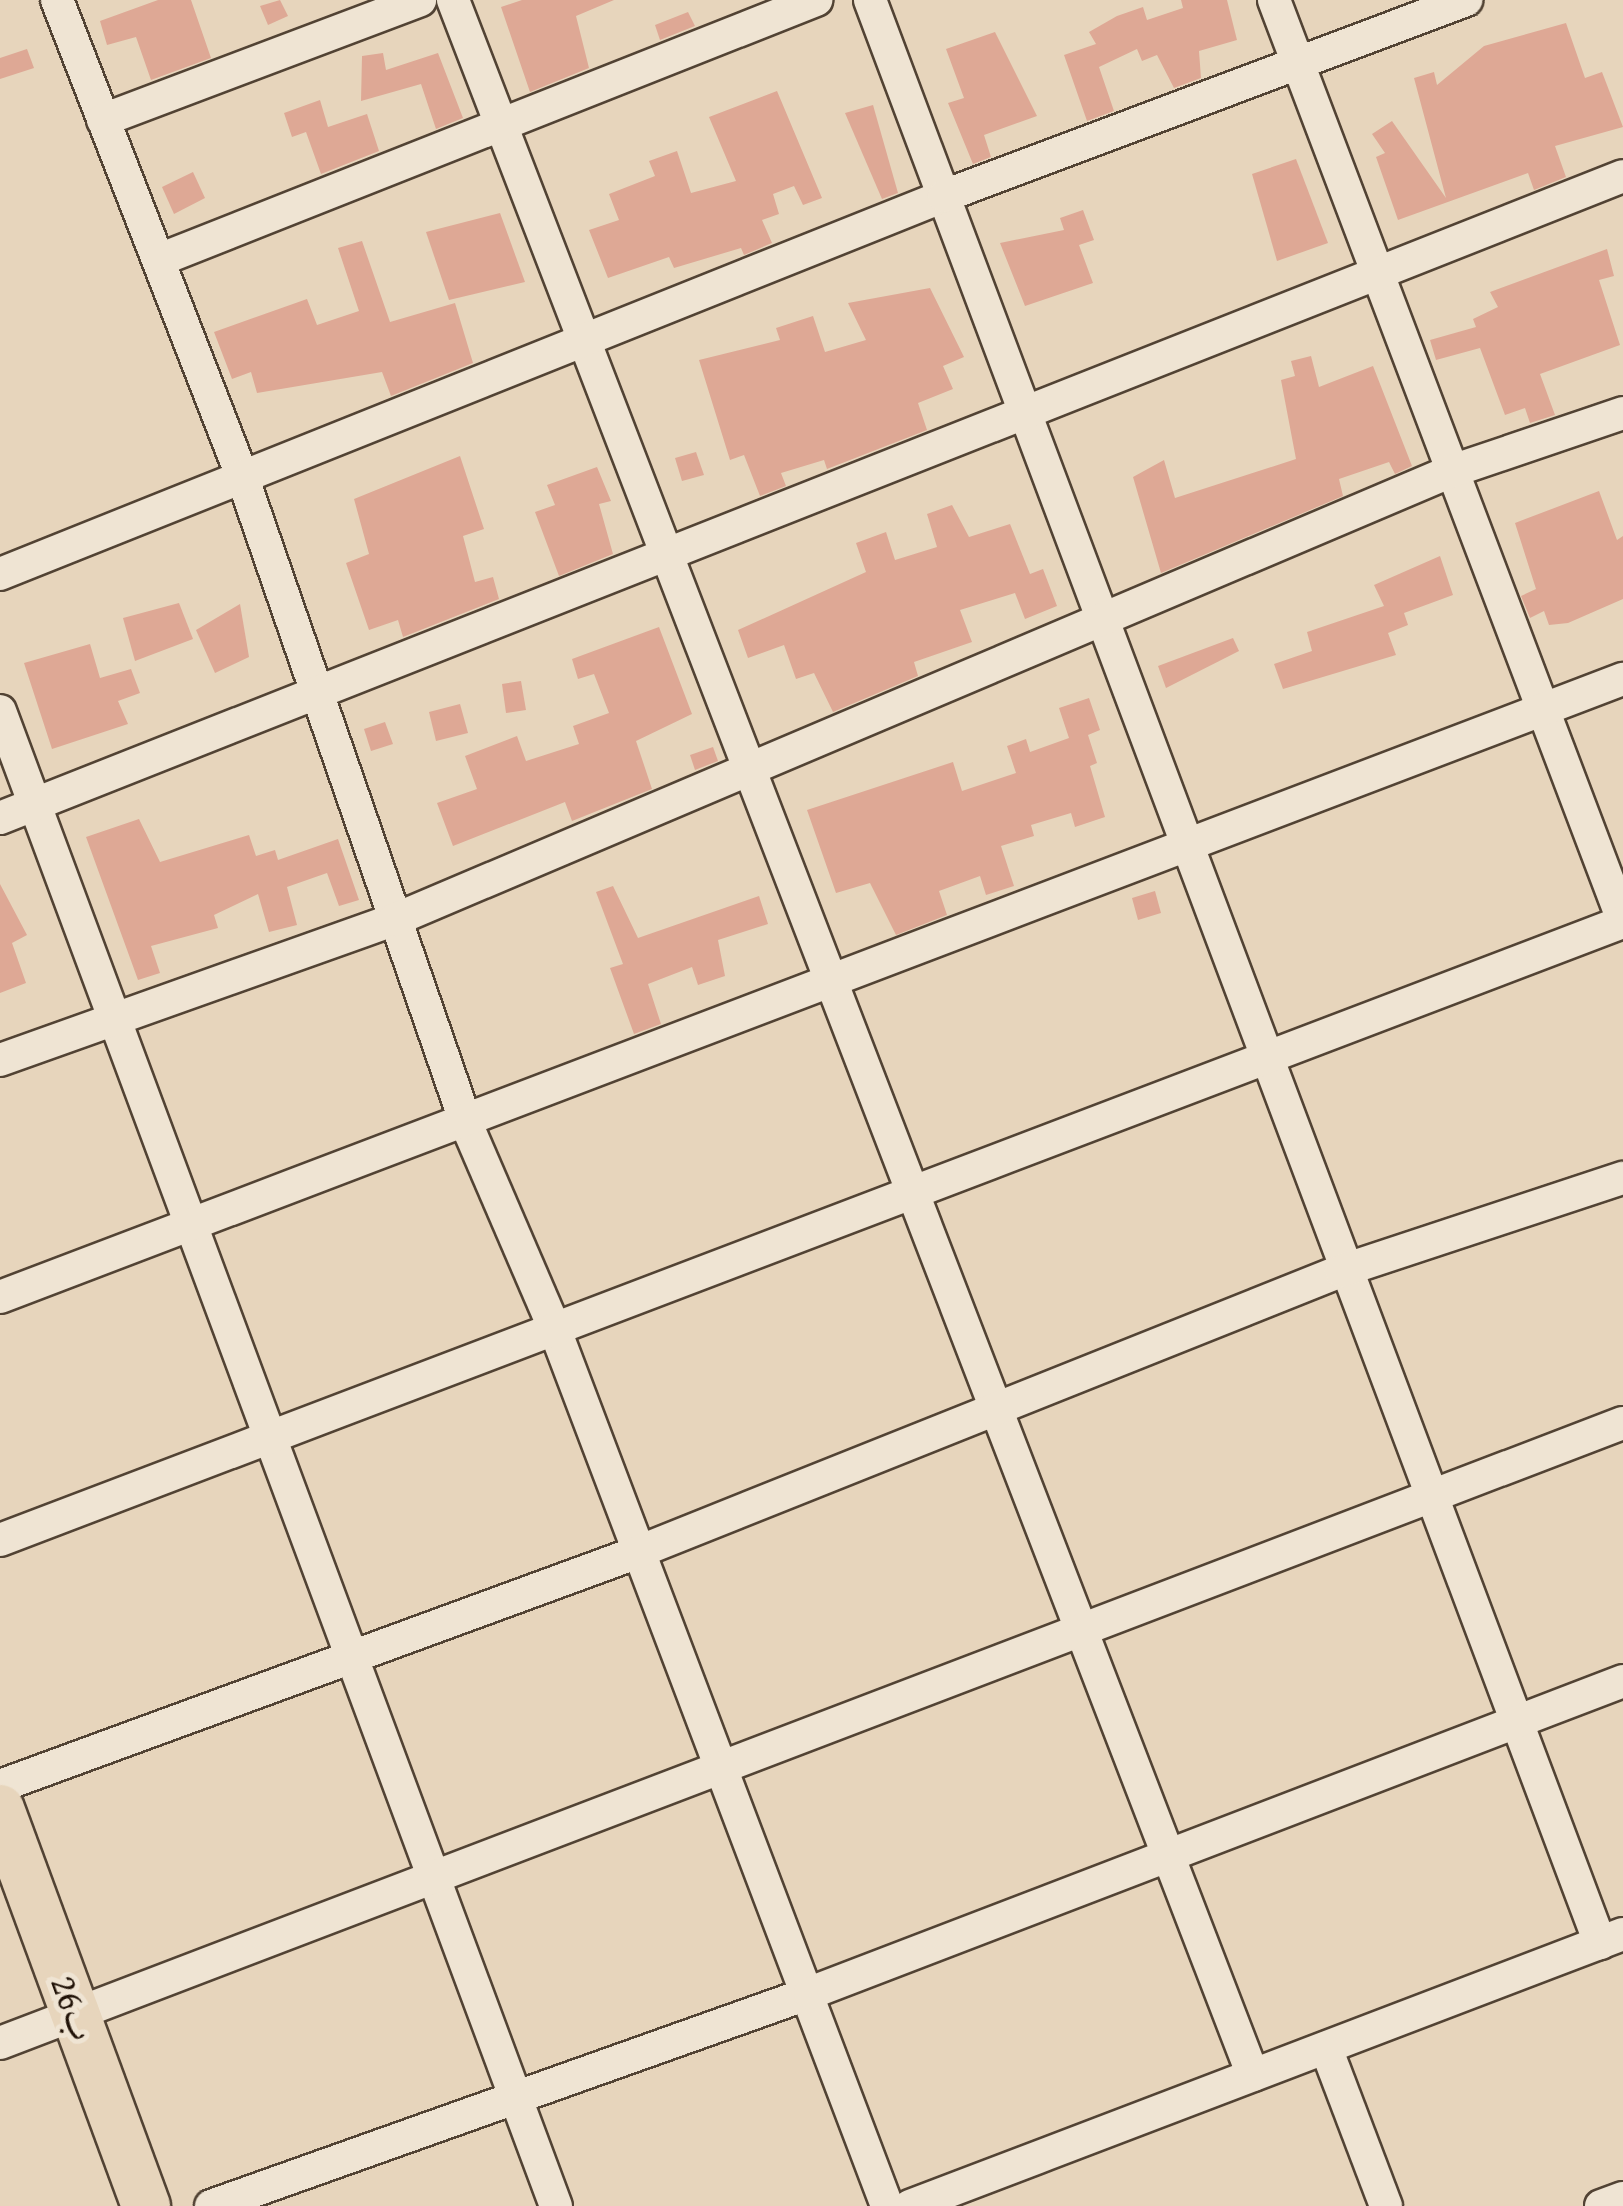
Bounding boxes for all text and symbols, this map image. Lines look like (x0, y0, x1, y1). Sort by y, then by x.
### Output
street label: 26ب (42, 1970, 104, 2046)

